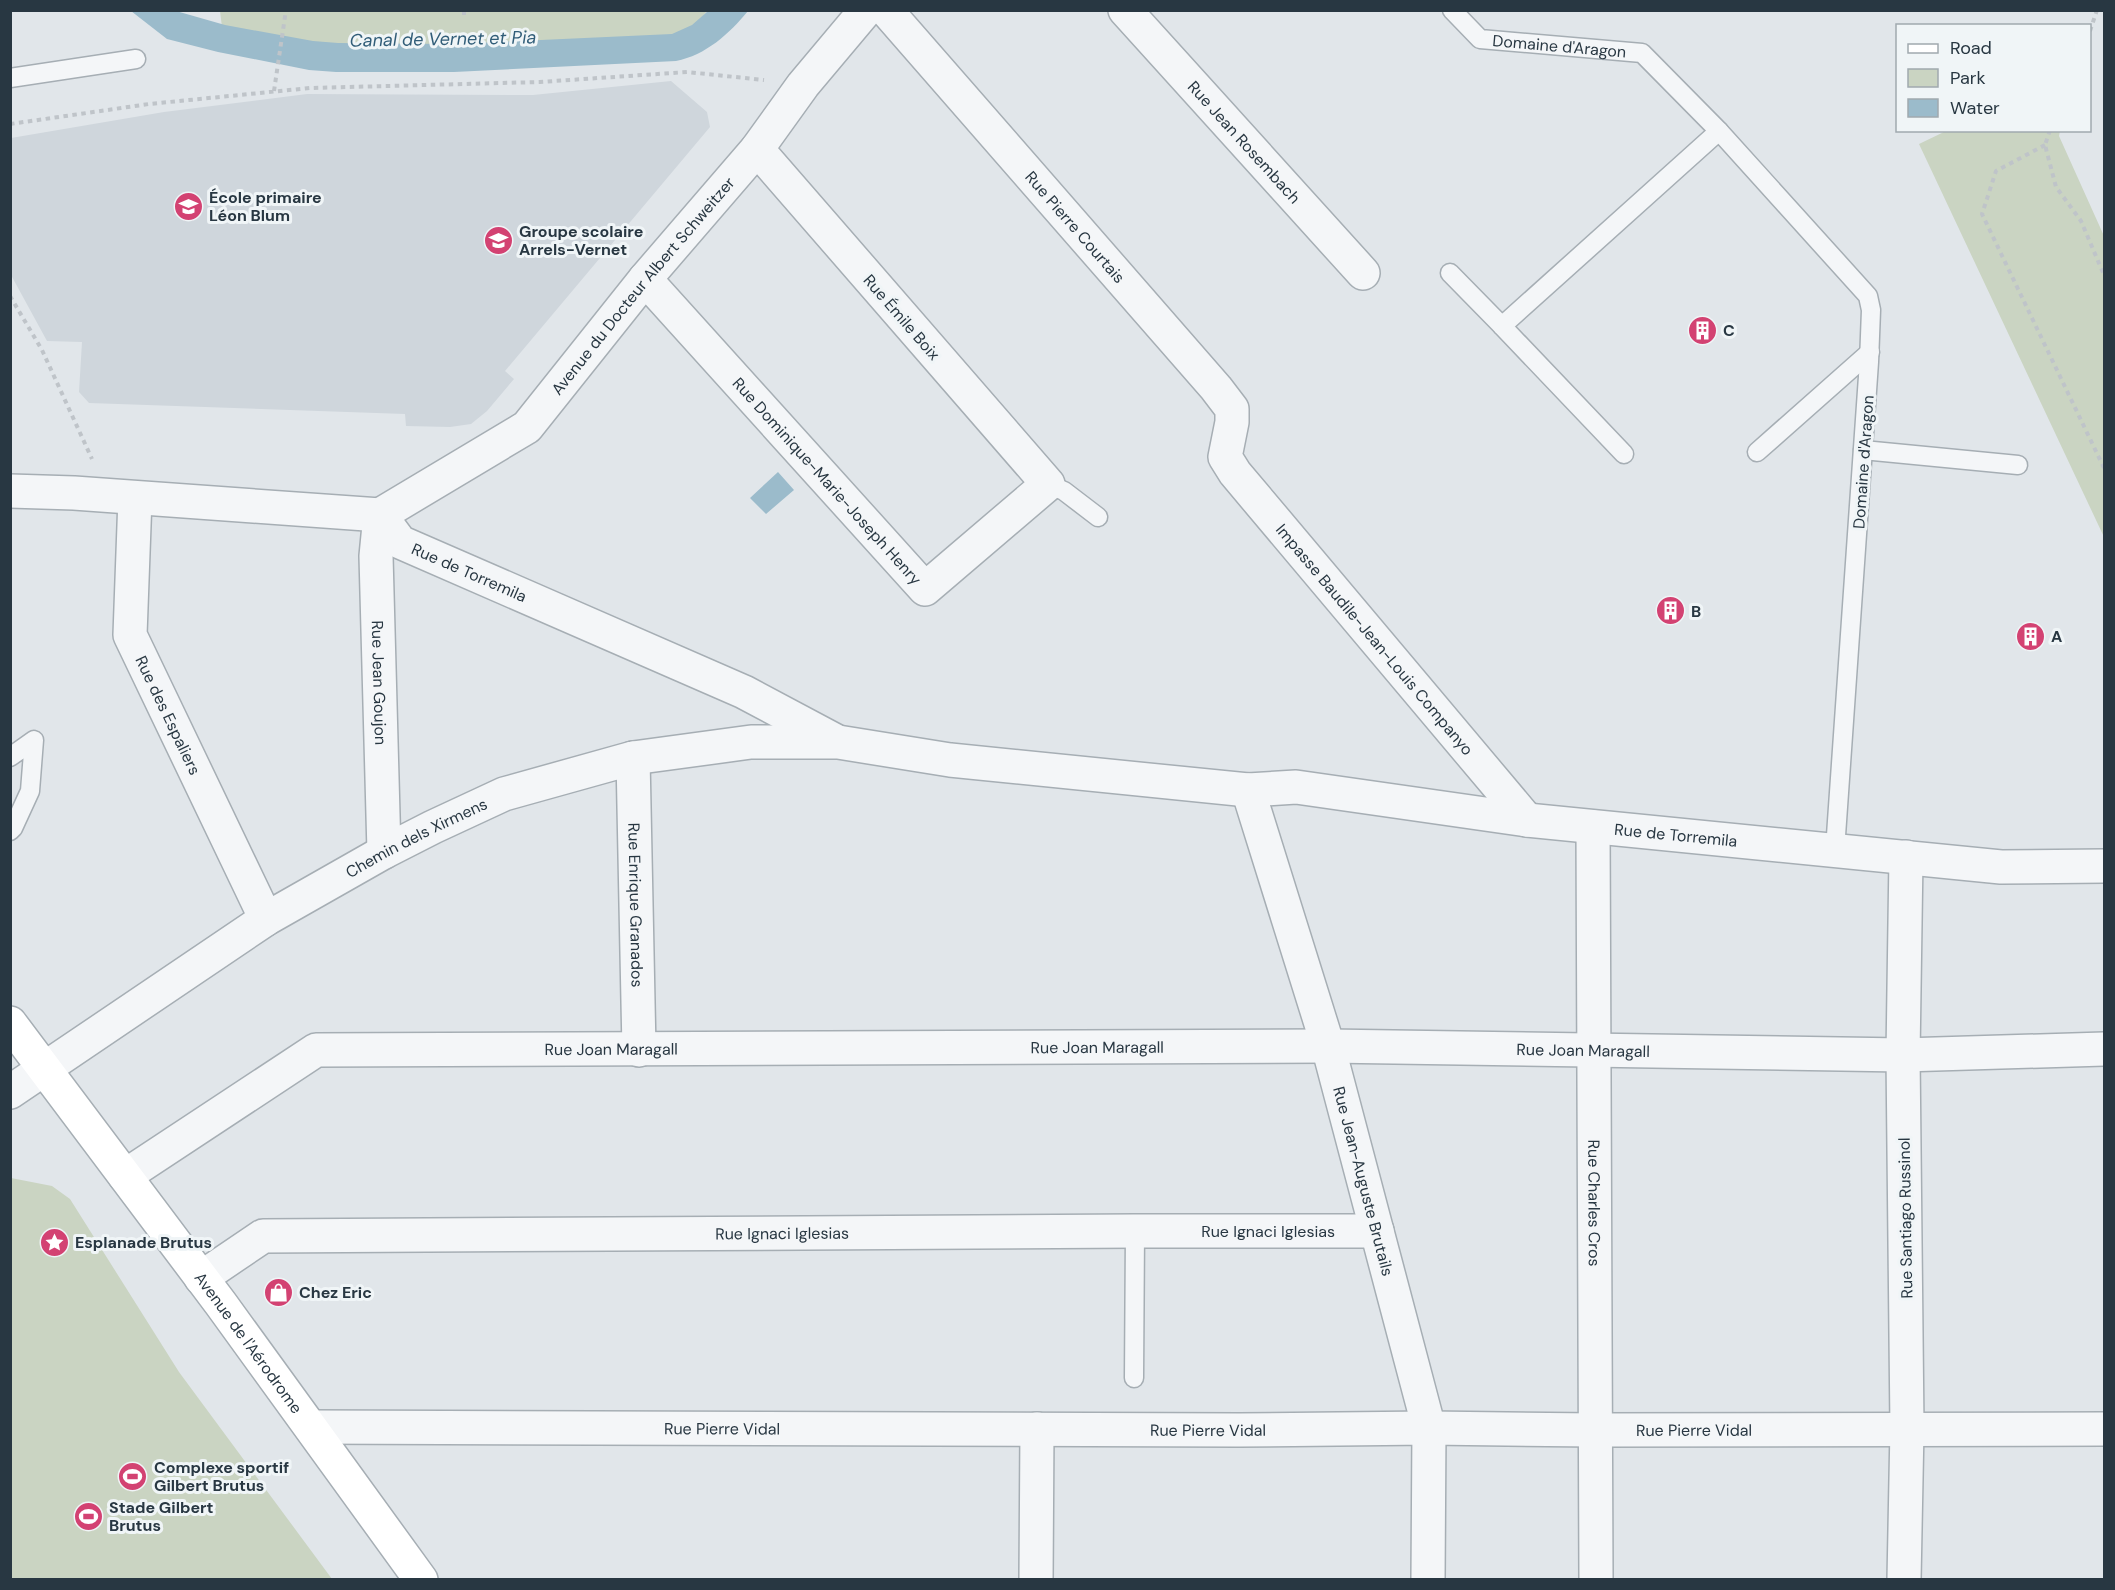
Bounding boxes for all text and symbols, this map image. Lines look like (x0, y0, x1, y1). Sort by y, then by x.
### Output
legend (1896, 24, 2091, 132)
water label: Canal de Vernet et Pia (349, 25, 537, 53)
street label: Domaine d'Aragon (1492, 30, 1627, 63)
text: Road (1950, 36, 1992, 60)
text: Park (1950, 66, 1986, 90)
street label: Rue Jean Rosembach (1183, 77, 1305, 208)
text: Water (1950, 96, 2000, 120)
street label: Rue Pierre Courtais (1020, 167, 1130, 288)
street label: Avenue du Docteur Albert Schweitzer (547, 172, 739, 399)
place label: École primaire Léon Blum (209, 187, 322, 226)
school or university icon: École primaire Léon Blum (172, 190, 204, 222)
place label: Groupe scolaire Arrels-Vernet (519, 221, 643, 260)
school or university icon: Groupe scolaire Arrels-Vernet (482, 224, 514, 256)
street label: Rue Émile Boix (859, 270, 945, 365)
building icon: C (1686, 314, 1718, 346)
place label: C (1723, 320, 1735, 341)
street label: Rue Dominique-Marie-Joseph Henry (728, 373, 926, 589)
street label: Domaine d'Aragon (1848, 394, 1879, 530)
street label: Impasse Baudile-Jean-Louis Companyo (1271, 519, 1478, 760)
street label: Rue de Torremila (408, 538, 530, 607)
building icon: B (1654, 595, 1686, 627)
place label: B (1691, 601, 1701, 622)
street label: Rue Jean Goujon (367, 620, 391, 745)
building icon: A (2014, 620, 2046, 652)
place label: A (2051, 626, 2062, 647)
street label: Rue des Espaliers (130, 652, 205, 778)
street label: Chemin dels Xirmens (342, 793, 491, 883)
street label: Rue de Torremila (1613, 819, 1738, 852)
street label: Rue Enrique Granados (623, 822, 648, 988)
street label: Rue Joan Maragall (1030, 1037, 1164, 1058)
street label: Rue Joan Maragall (544, 1039, 678, 1060)
street label: Rue Joan Maragall (1516, 1039, 1650, 1062)
street label: Rue Jean-Auguste Brutails (1328, 1084, 1398, 1278)
street label: Rue Santiago Russinol (1894, 1137, 1917, 1299)
street label: Rue Charles Cros (1583, 1139, 1605, 1267)
street label: Rue Ignaci Iglesias (1201, 1221, 1335, 1242)
street label: Rue Ignaci Iglesias (715, 1223, 849, 1244)
place icon: Esplanade Brutus (38, 1226, 70, 1258)
place label: Esplanade Brutus (75, 1232, 212, 1253)
street label: Avenue de l'Aérodrome (190, 1268, 307, 1418)
shop icon: Chez Eric (262, 1276, 294, 1308)
place label: Chez Eric (299, 1282, 372, 1303)
street label: Rue Pierre Vidal (664, 1418, 780, 1440)
street label: Rue Pierre Vidal (1150, 1420, 1266, 1441)
street label: Rue Pierre Vidal (1636, 1420, 1752, 1441)
place label: Complexe sportif Gilbert Brutus (154, 1457, 289, 1496)
sports icon: Complexe sportif Gilbert Brutus (117, 1460, 149, 1492)
place label: Stade Gilbert Brutus (109, 1497, 214, 1536)
sports icon: Stade Gilbert Brutus (72, 1500, 104, 1532)

